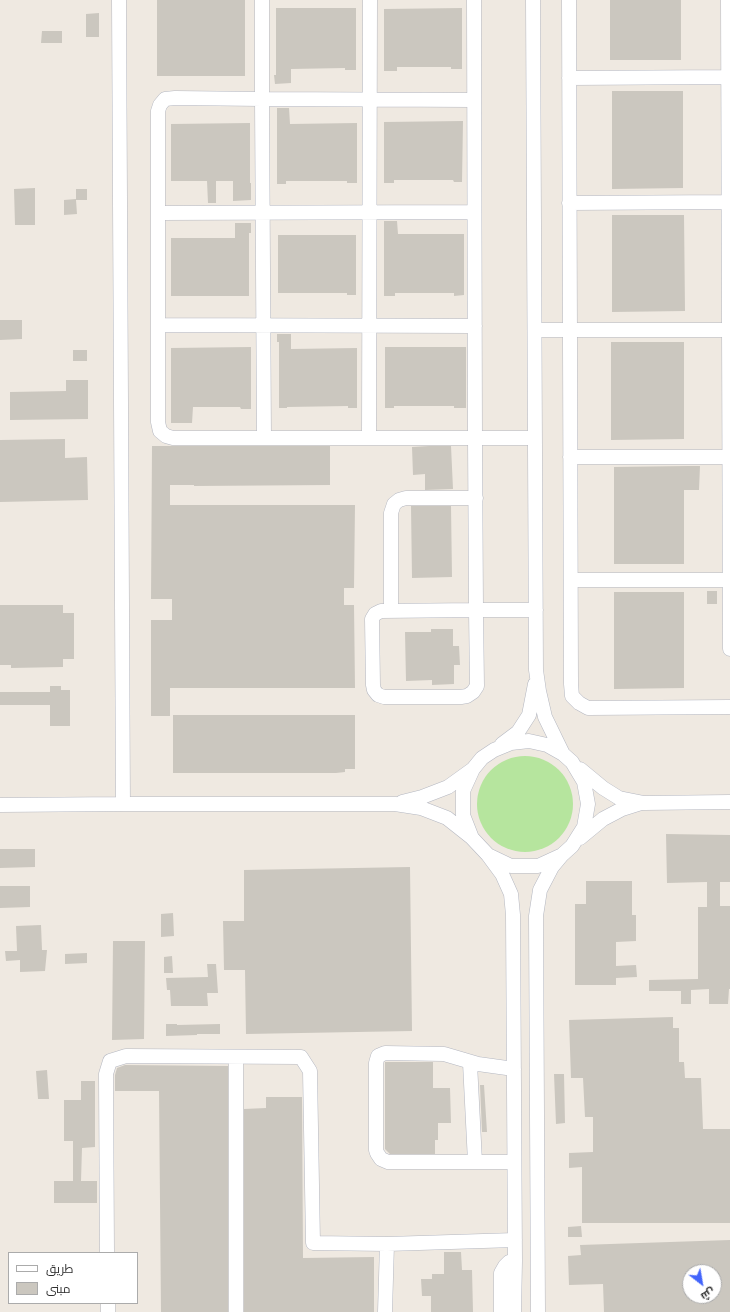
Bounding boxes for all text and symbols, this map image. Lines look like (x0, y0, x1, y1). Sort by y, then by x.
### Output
legend (8, 1252, 138, 1304)
text: طريق (46, 1262, 73, 1277)
north arrow (682, 1264, 722, 1304)
text: مبنى (46, 1282, 71, 1297)
text: ش (699, 1285, 717, 1303)

